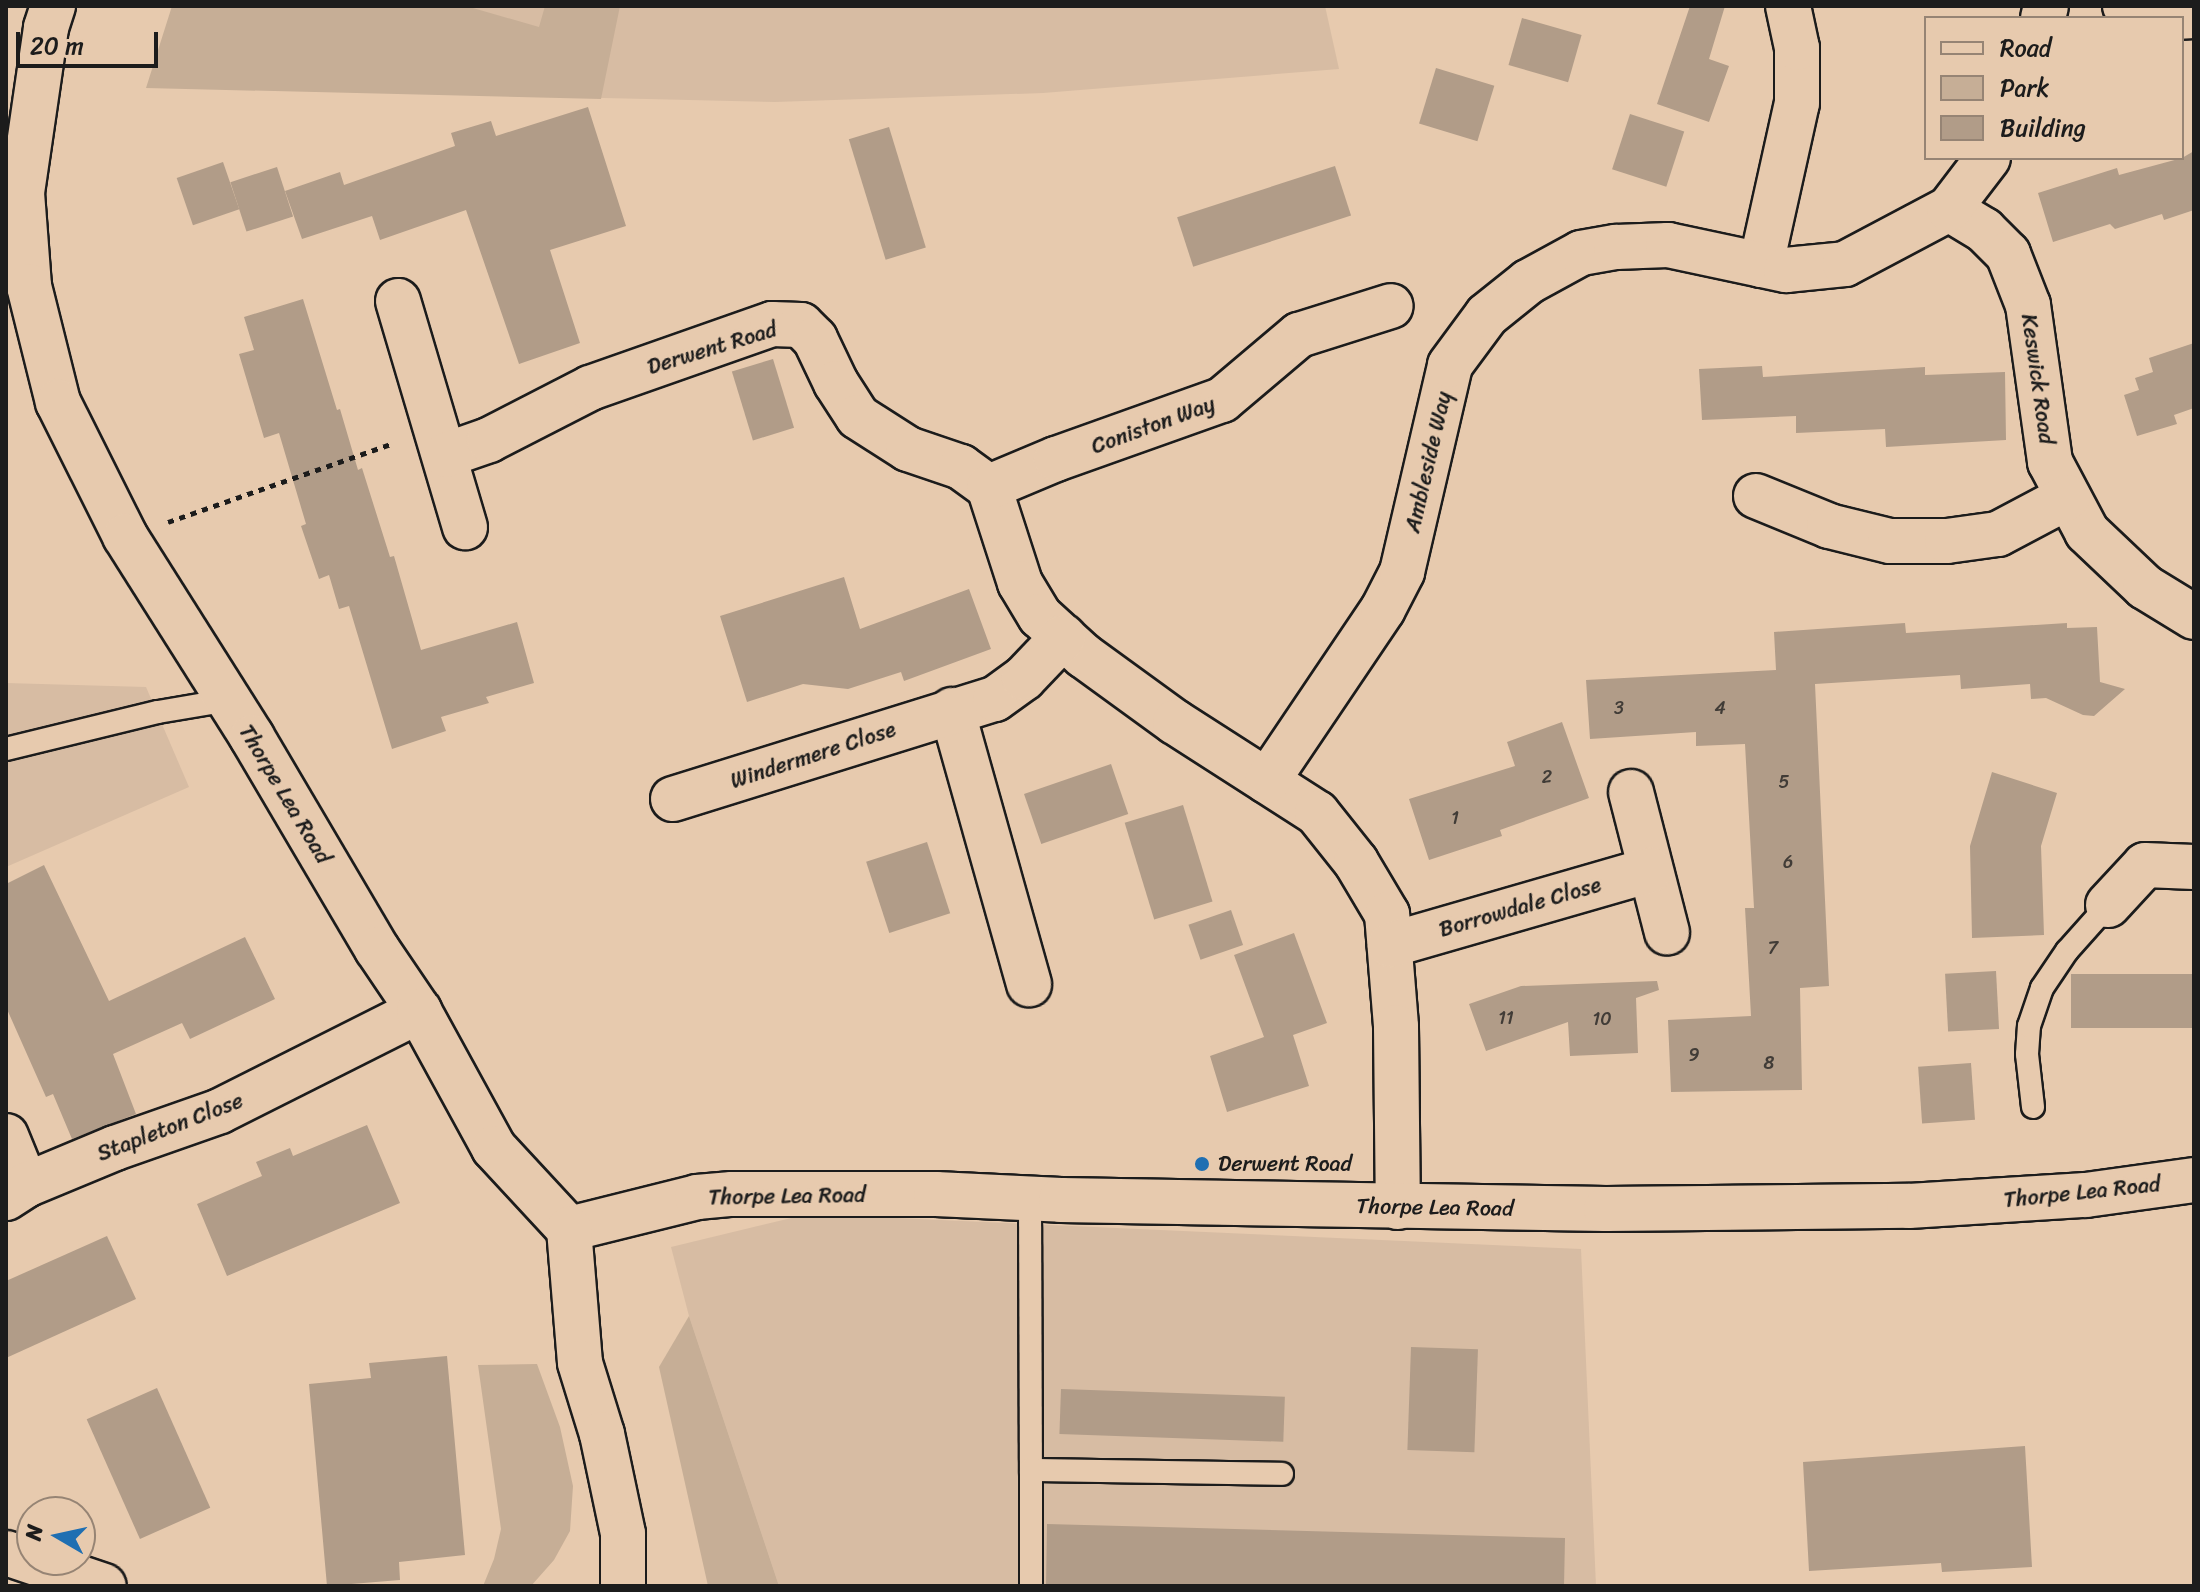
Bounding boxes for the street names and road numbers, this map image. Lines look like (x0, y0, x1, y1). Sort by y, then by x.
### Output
street label: Keswick Road (2016, 312, 2060, 446)
street label: Derwent Road (644, 316, 780, 380)
street label: Ambleside Way (1399, 389, 1457, 535)
street label: Coniston Way (1088, 390, 1218, 460)
street label: Windermere Close (727, 716, 899, 794)
street label: Thorpe Lea Road (233, 719, 337, 869)
street label: Borrowdale Close (1436, 871, 1604, 943)
street label: Stapleton Close (93, 1087, 247, 1167)
street label: Thorpe Lea Road (2002, 1171, 2162, 1213)
street label: Thorpe Lea Road (708, 1181, 866, 1211)
street label: Thorpe Lea Road (1356, 1192, 1514, 1222)

